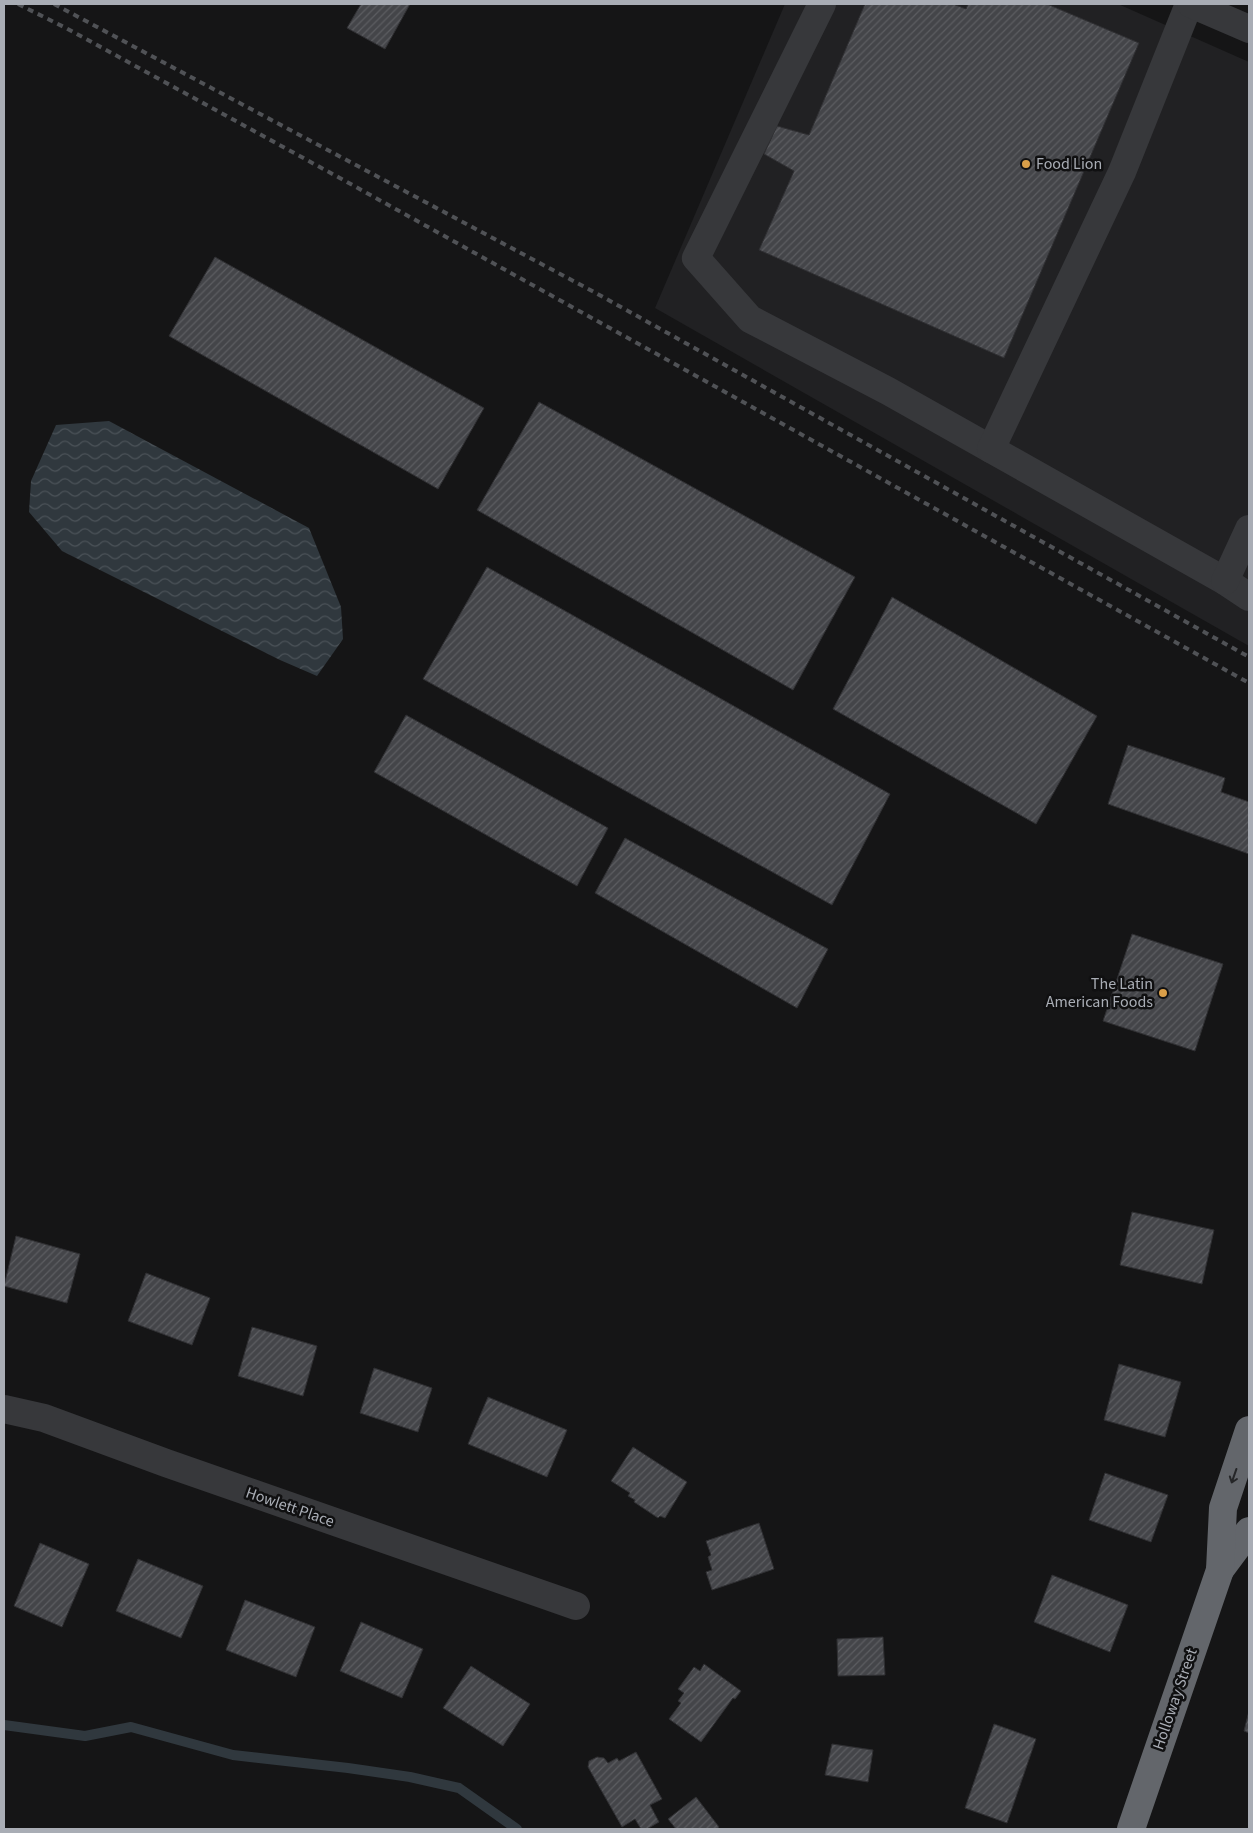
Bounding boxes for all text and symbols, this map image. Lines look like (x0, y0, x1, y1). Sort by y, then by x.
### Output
place label: Food Lion (1036, 153, 1102, 175)
marker: Food Lion (1020, 158, 1032, 170)
place label: The Latin American Foods (1046, 973, 1153, 1013)
marker: The Latin American Foods (1157, 987, 1169, 999)
one-way arrow (1228, 1468, 1238, 1484)
street label: Howlett Place (243, 1482, 337, 1532)
street label: Holloway Street (1147, 1645, 1203, 1753)

